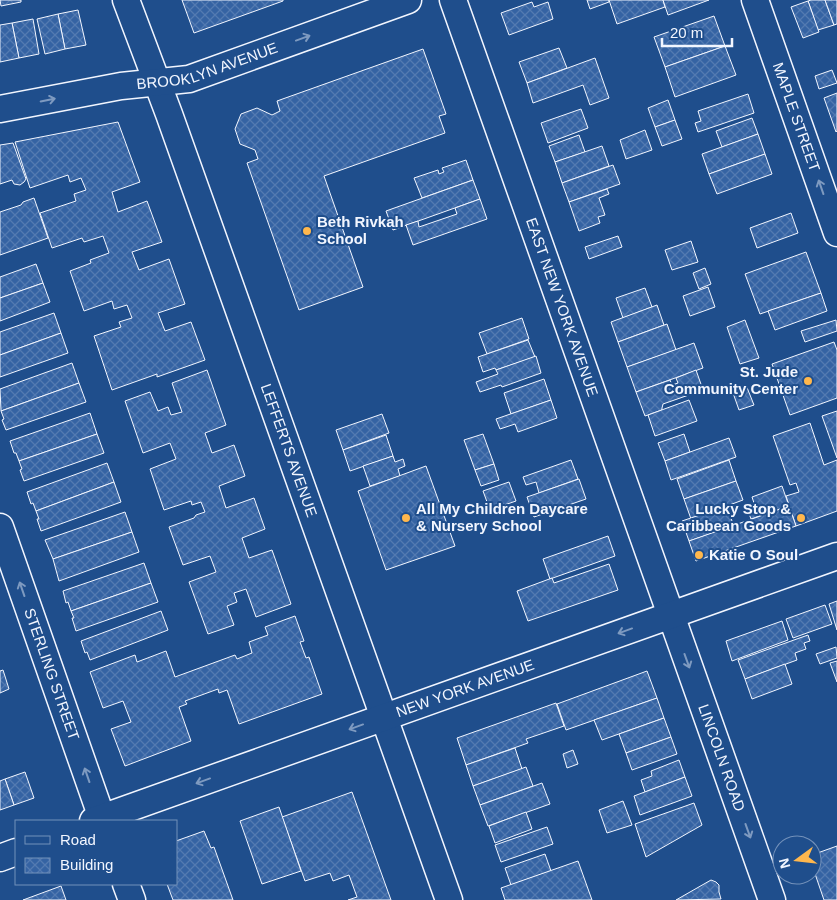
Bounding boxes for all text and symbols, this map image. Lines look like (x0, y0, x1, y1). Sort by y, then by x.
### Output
scale bar (662, 15, 732, 47)
text: 20 m (670, 24, 703, 41)
one-way arrow (295, 33, 310, 42)
street label: BROOKLYN AVENUE (136, 39, 280, 92)
street label: MAPLE STREET (770, 60, 824, 174)
one-way arrow (39, 94, 55, 104)
one-way arrow (816, 179, 825, 195)
place label: Beth Rivkah School (317, 213, 404, 247)
street label: EAST NEW YORK AVENUE (523, 215, 602, 399)
marker: Beth Rivkah School (301, 225, 313, 237)
place label: St. Jude Community Center (664, 363, 798, 397)
marker: St. Jude Community Center (802, 375, 814, 387)
street label: LEFFERTS AVENUE (258, 381, 321, 519)
place label: All My Children Daycare & Nursery School (416, 500, 588, 534)
place label: Lucky Stop & Caribbean Goods (666, 500, 791, 534)
marker: All My Children Daycare & Nursery School (400, 512, 412, 524)
marker: Lucky Stop & Caribbean Goods (795, 512, 807, 524)
place label: Katie O Soul (709, 546, 798, 563)
marker: Katie O Soul (693, 549, 705, 561)
one-way arrow (17, 582, 26, 597)
street label: STERLING STREET (21, 606, 83, 742)
one-way arrow (618, 627, 633, 636)
one-way arrow (683, 653, 692, 668)
street label: NEW YORK AVENUE (394, 656, 536, 720)
street label: LINCOLN ROAD (695, 702, 749, 814)
one-way arrow (349, 723, 365, 732)
one-way arrow (82, 768, 91, 784)
one-way arrow (196, 777, 211, 786)
legend (15, 820, 178, 885)
one-way arrow (743, 822, 753, 838)
text: Road (60, 831, 96, 848)
north arrow (772, 835, 822, 885)
text: Building (60, 856, 113, 873)
text: N (775, 856, 793, 870)

